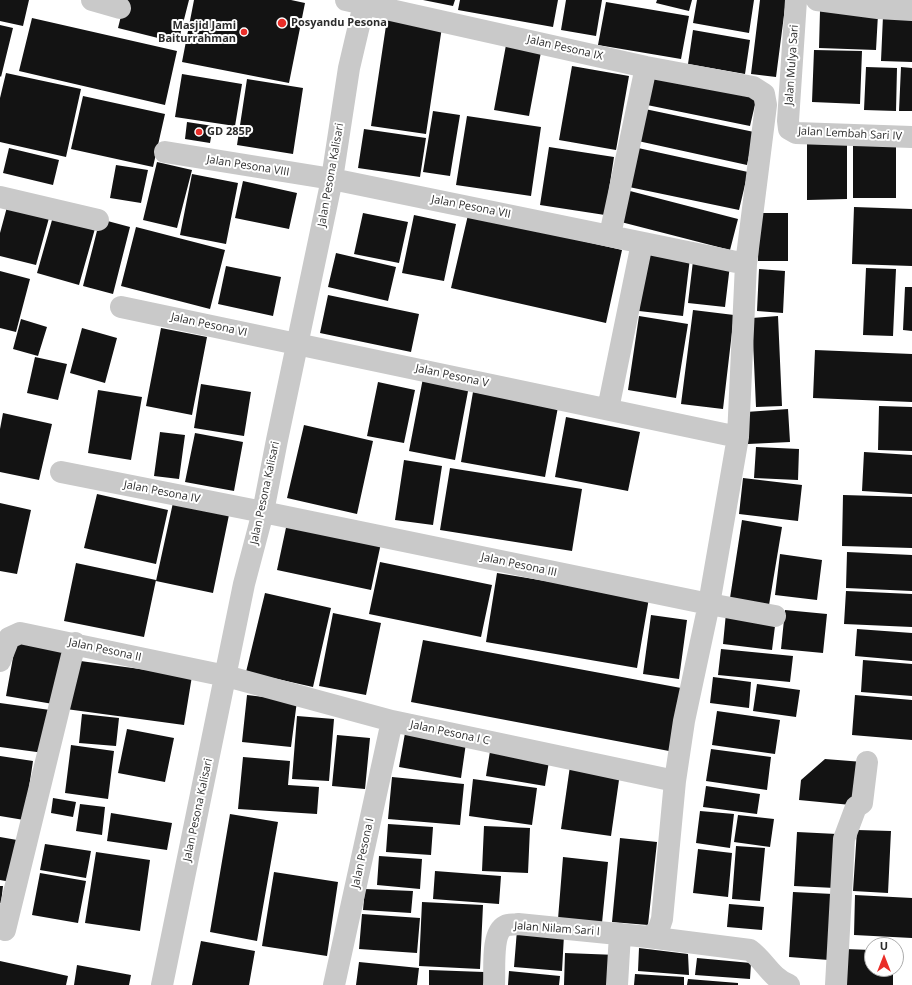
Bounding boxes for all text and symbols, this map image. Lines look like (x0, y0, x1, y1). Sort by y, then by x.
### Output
place label: Posyandu Pesona (291, 16, 387, 30)
marker: Posyandu Pesona (276, 17, 288, 29)
place label: Masjid Jami Baiturrahman (158, 19, 236, 45)
street label: Jalan Mulya Sari (783, 24, 801, 106)
marker: Masjid Jami Baiturrahman (239, 27, 249, 37)
street label: Jalan Pesona IX (526, 33, 604, 63)
street label: Jalan Pesona Kalisari (315, 122, 347, 228)
place label: GD 285P (207, 125, 252, 139)
street label: Jalan Lembah Sari IV (798, 125, 902, 143)
marker: GD 285P (194, 127, 204, 137)
street label: Jalan Pesona VIII (206, 153, 290, 179)
street label: Jalan Pesona VII (430, 193, 512, 221)
street label: Jalan Pesona VI (170, 310, 248, 340)
street label: Jalan Pesona V (414, 362, 490, 390)
street label: Jalan Pesona Kalisari (248, 440, 282, 546)
street label: Jalan Pesona IV (123, 478, 201, 506)
street label: Jalan Pesona III (480, 551, 558, 579)
street label: Jalan Pesona II (67, 636, 143, 664)
street label: Jalan Pesona I C (409, 718, 491, 748)
street label: Jalan Pesona Kalisari (181, 757, 215, 863)
street label: Jalan Pesona I (349, 817, 377, 889)
street label: Jalan Nilam Sari I (514, 919, 600, 939)
north arrow (864, 937, 904, 977)
text: U (880, 938, 888, 953)

